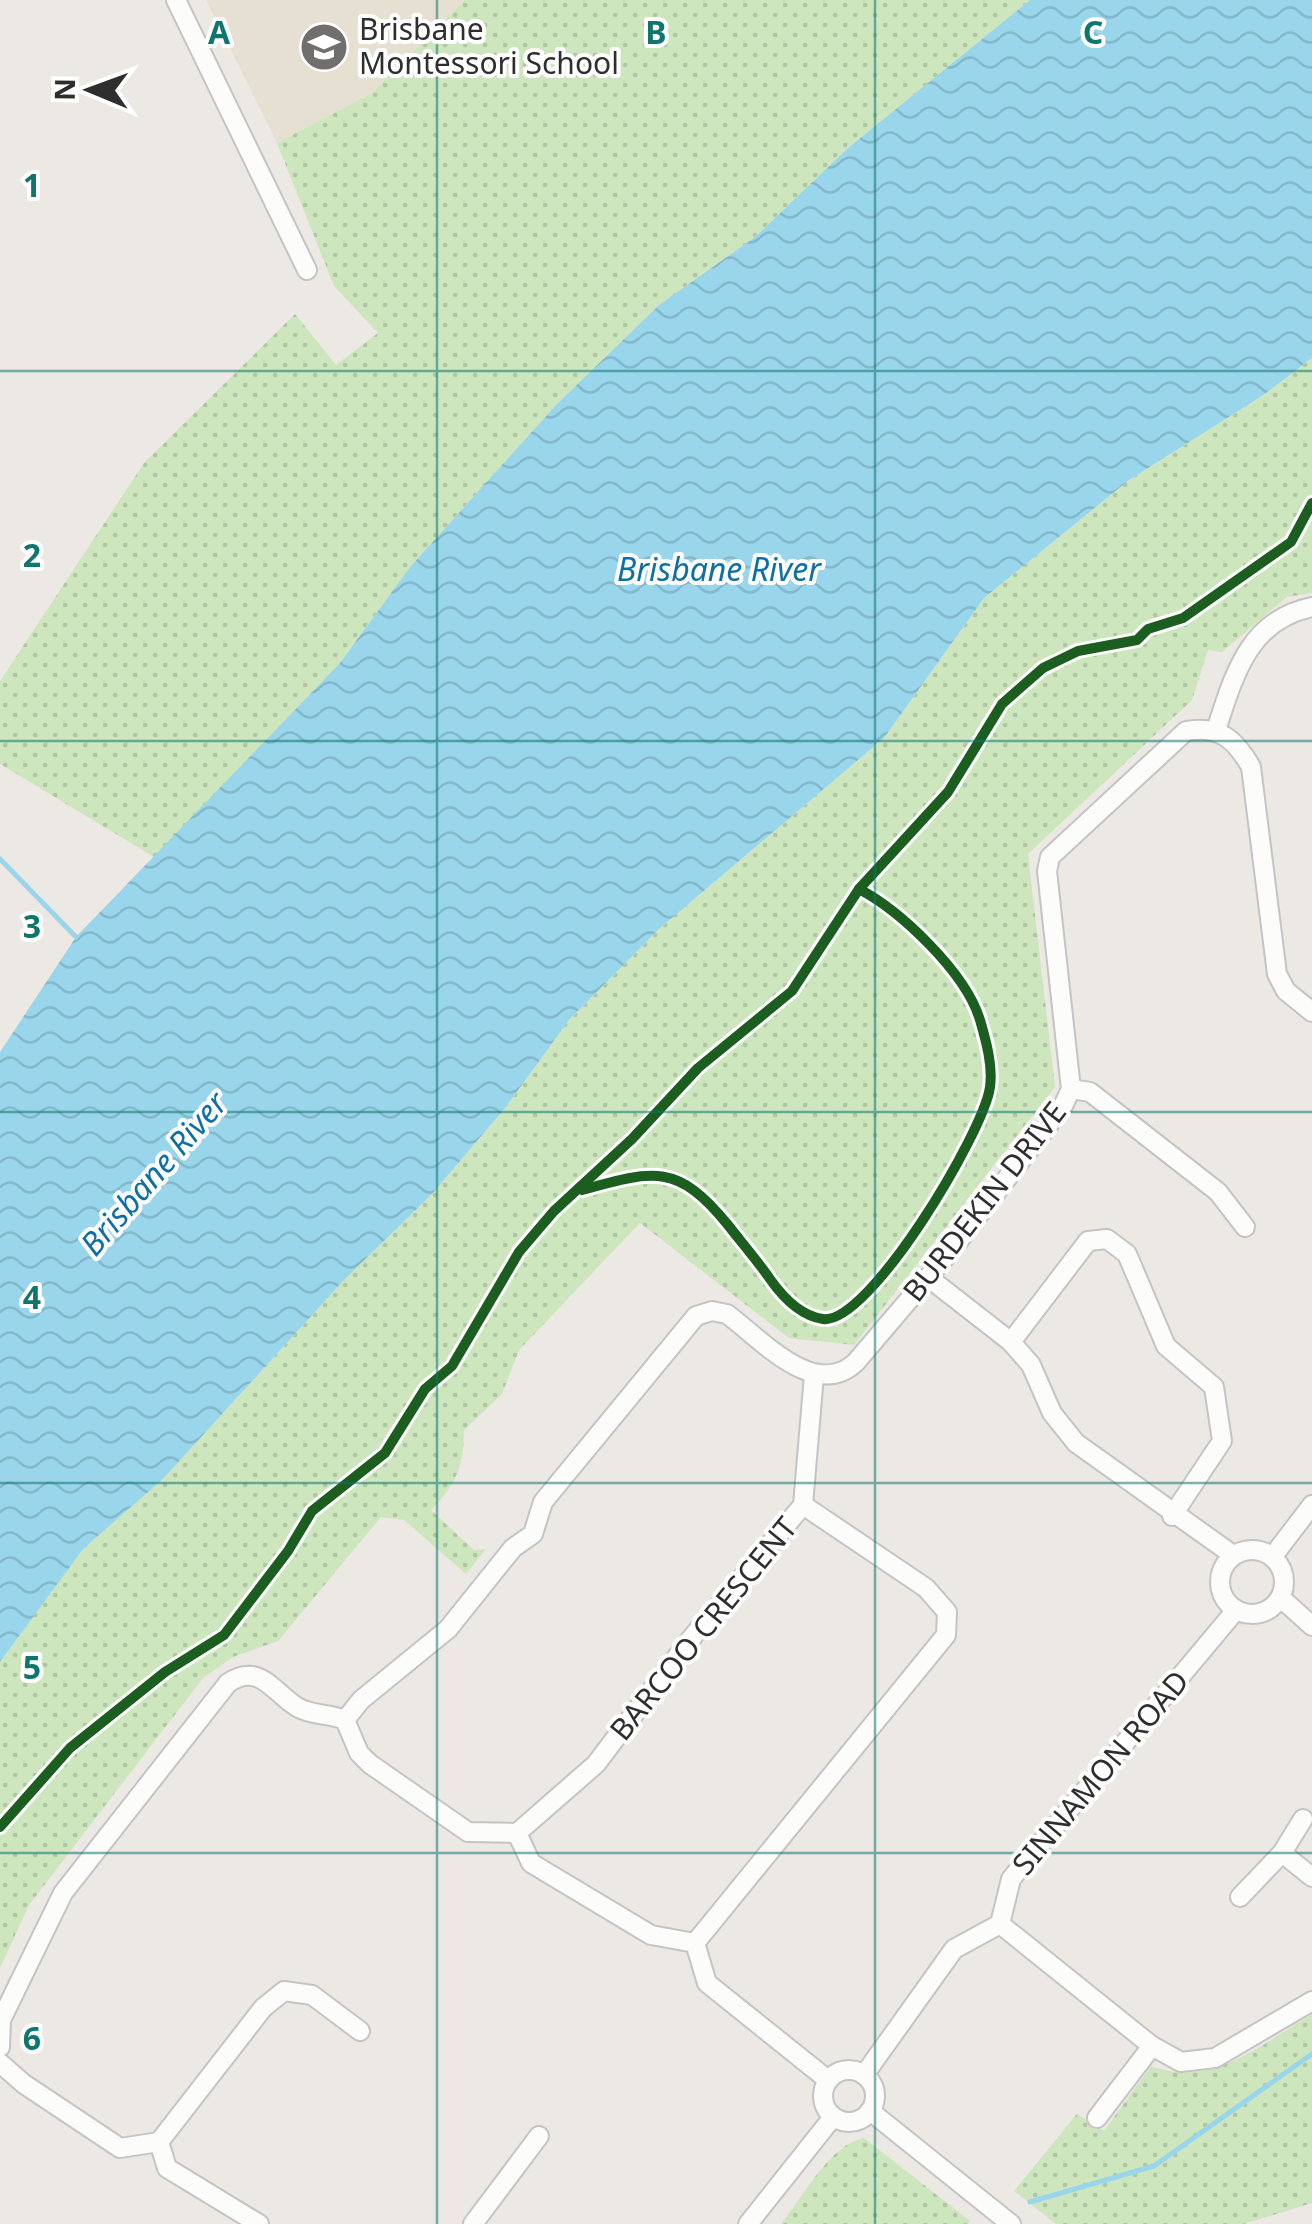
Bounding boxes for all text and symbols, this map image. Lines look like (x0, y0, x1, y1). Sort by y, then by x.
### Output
place label: Brisbane Montessori School (359, 8, 619, 83)
text: A (208, 10, 231, 53)
text: B (645, 10, 667, 53)
text: C (1083, 10, 1103, 53)
school or university icon: Brisbane Montessori School (298, 21, 350, 73)
north arrow (40, 40, 140, 140)
text: N (45, 78, 83, 101)
text: 1 (23, 163, 41, 206)
text: 2 (23, 533, 41, 576)
water label: Brisbane River (617, 547, 822, 590)
text: 3 (23, 904, 41, 947)
water label: Brisbane River (70, 1081, 237, 1264)
street label: BURDEKIN DRIVE (893, 1093, 1075, 1310)
text: 4 (23, 1275, 41, 1318)
street label: BARCOO CRESCENT (600, 1508, 806, 1748)
text: 5 (23, 1645, 41, 1688)
street label: SINNAMON ROAD (1002, 1661, 1198, 1883)
text: 6 (23, 2016, 41, 2059)

